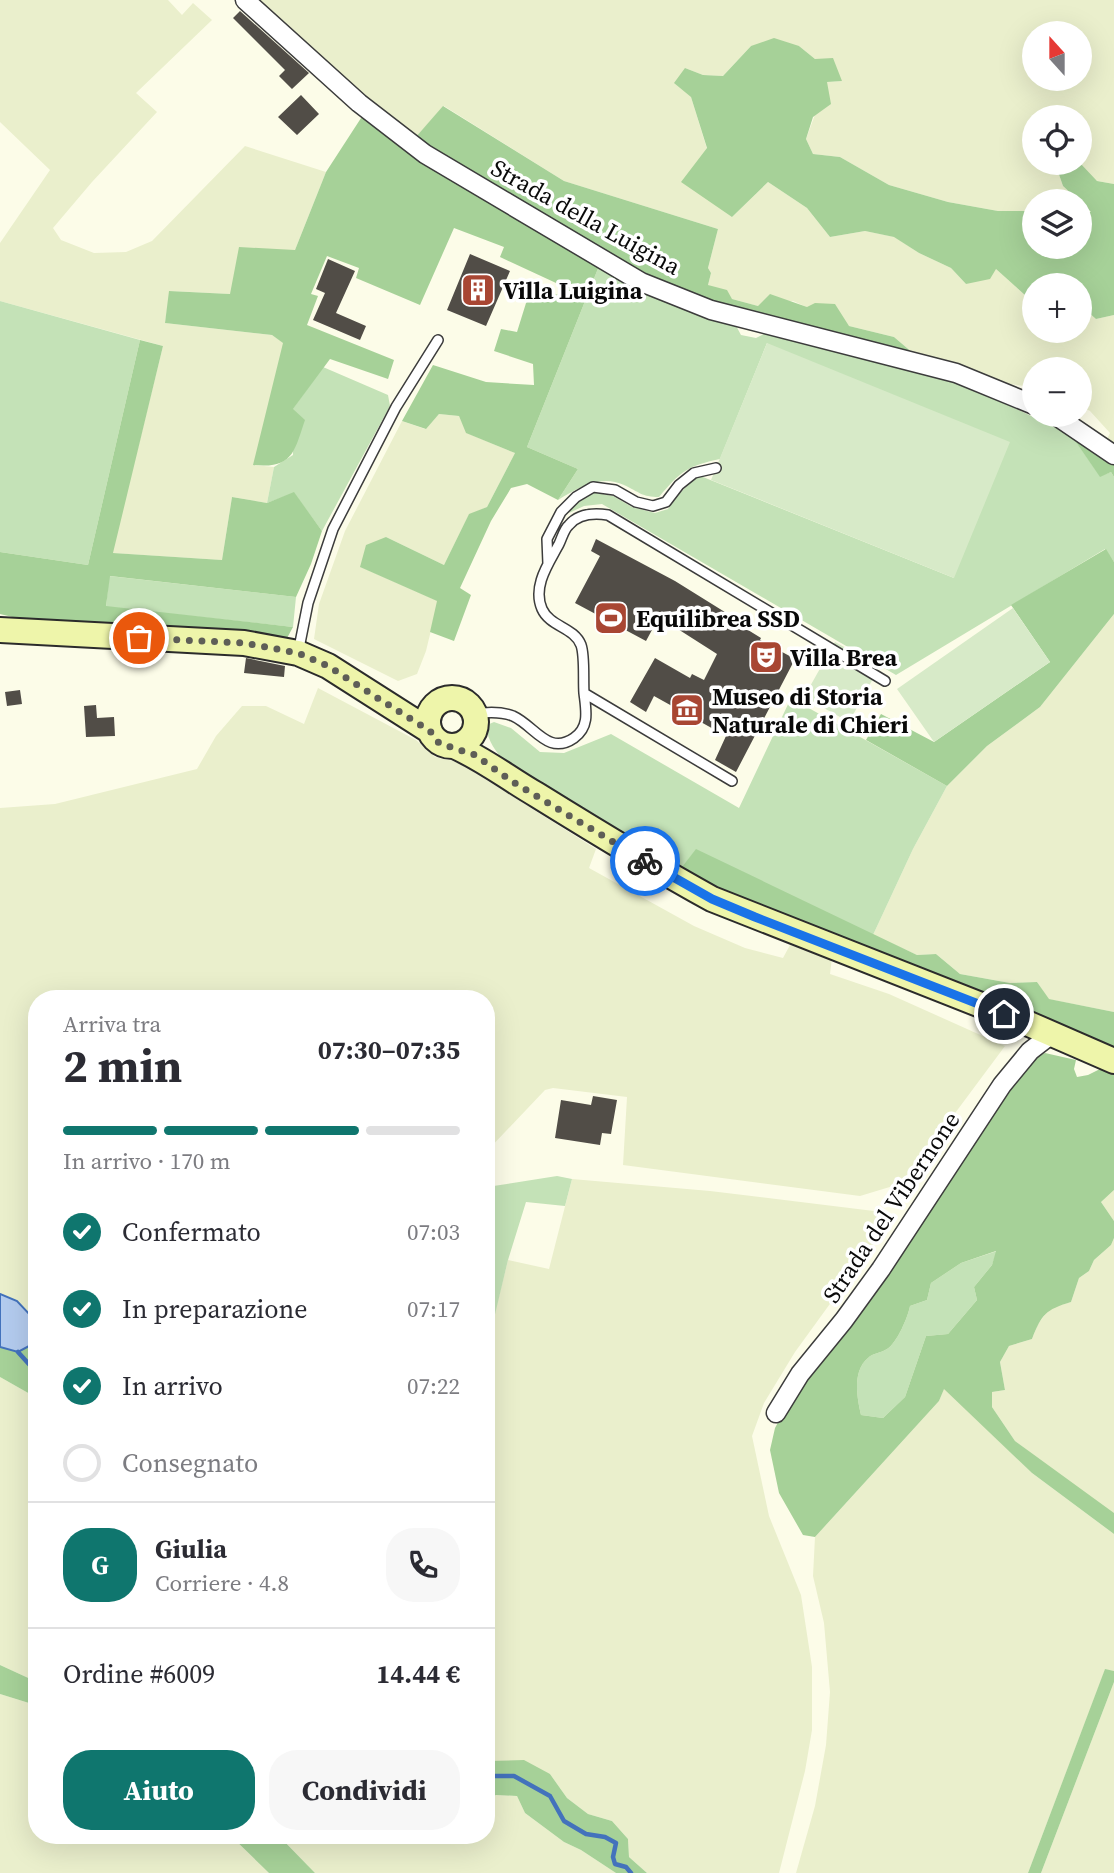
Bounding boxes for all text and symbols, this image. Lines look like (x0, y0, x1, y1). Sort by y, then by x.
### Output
north arrow (1022, 21, 1092, 91)
map controls (1022, 21, 1092, 427)
button: locate (1022, 105, 1092, 175)
street label: Strada della Luigina (485, 151, 687, 283)
button: layers (1022, 189, 1092, 259)
building icon: Villa Luigina (459, 271, 497, 309)
button: + (1022, 273, 1092, 343)
place label: Villa Luigina (503, 274, 643, 307)
button: − (1022, 357, 1092, 427)
sports icon: Equilibrea SSD (592, 599, 630, 637)
place label: Equilibrea SSD (636, 602, 800, 635)
pin (109, 608, 169, 668)
icon: bag (120, 619, 158, 657)
theatre icon: Villa Brea (747, 638, 785, 676)
place label: Villa Brea (790, 641, 898, 674)
place label: Museo di Storia Naturale di Chieri (712, 680, 909, 741)
museum icon: Museo di Storia Naturale di Chieri (668, 691, 706, 729)
courier (610, 826, 680, 896)
icon: bike (626, 842, 664, 880)
pin (974, 984, 1034, 1044)
icon: home (985, 995, 1023, 1033)
text: Arriva tra (63, 1008, 161, 1040)
text: 07:30–07:35 (318, 1032, 460, 1068)
text: 2 min (63, 1034, 182, 1097)
street label: Strada del Vibernone (815, 1105, 967, 1309)
text: In arrivo · 170 m (63, 1145, 230, 1177)
icon: check (63, 1213, 101, 1251)
text: Confermato (122, 1214, 261, 1250)
text: 07:03 (407, 1216, 460, 1248)
icon: check (63, 1290, 101, 1328)
text: In preparazione (122, 1291, 307, 1327)
text: 07:17 (407, 1293, 460, 1325)
icon: check (63, 1367, 101, 1405)
text: In arrivo (122, 1368, 223, 1404)
text: 07:22 (407, 1370, 460, 1402)
text: Consegnato (122, 1445, 258, 1481)
button: phone (386, 1528, 460, 1602)
text: Giulia (155, 1531, 227, 1567)
text: G (91, 1547, 109, 1583)
text: Corriere · 4.8 (155, 1567, 289, 1599)
text: Ordine #6009 (63, 1656, 215, 1692)
text: 14.44 € (376, 1656, 460, 1692)
button: Aiuto (63, 1750, 255, 1830)
button: Condividi (269, 1750, 460, 1830)

